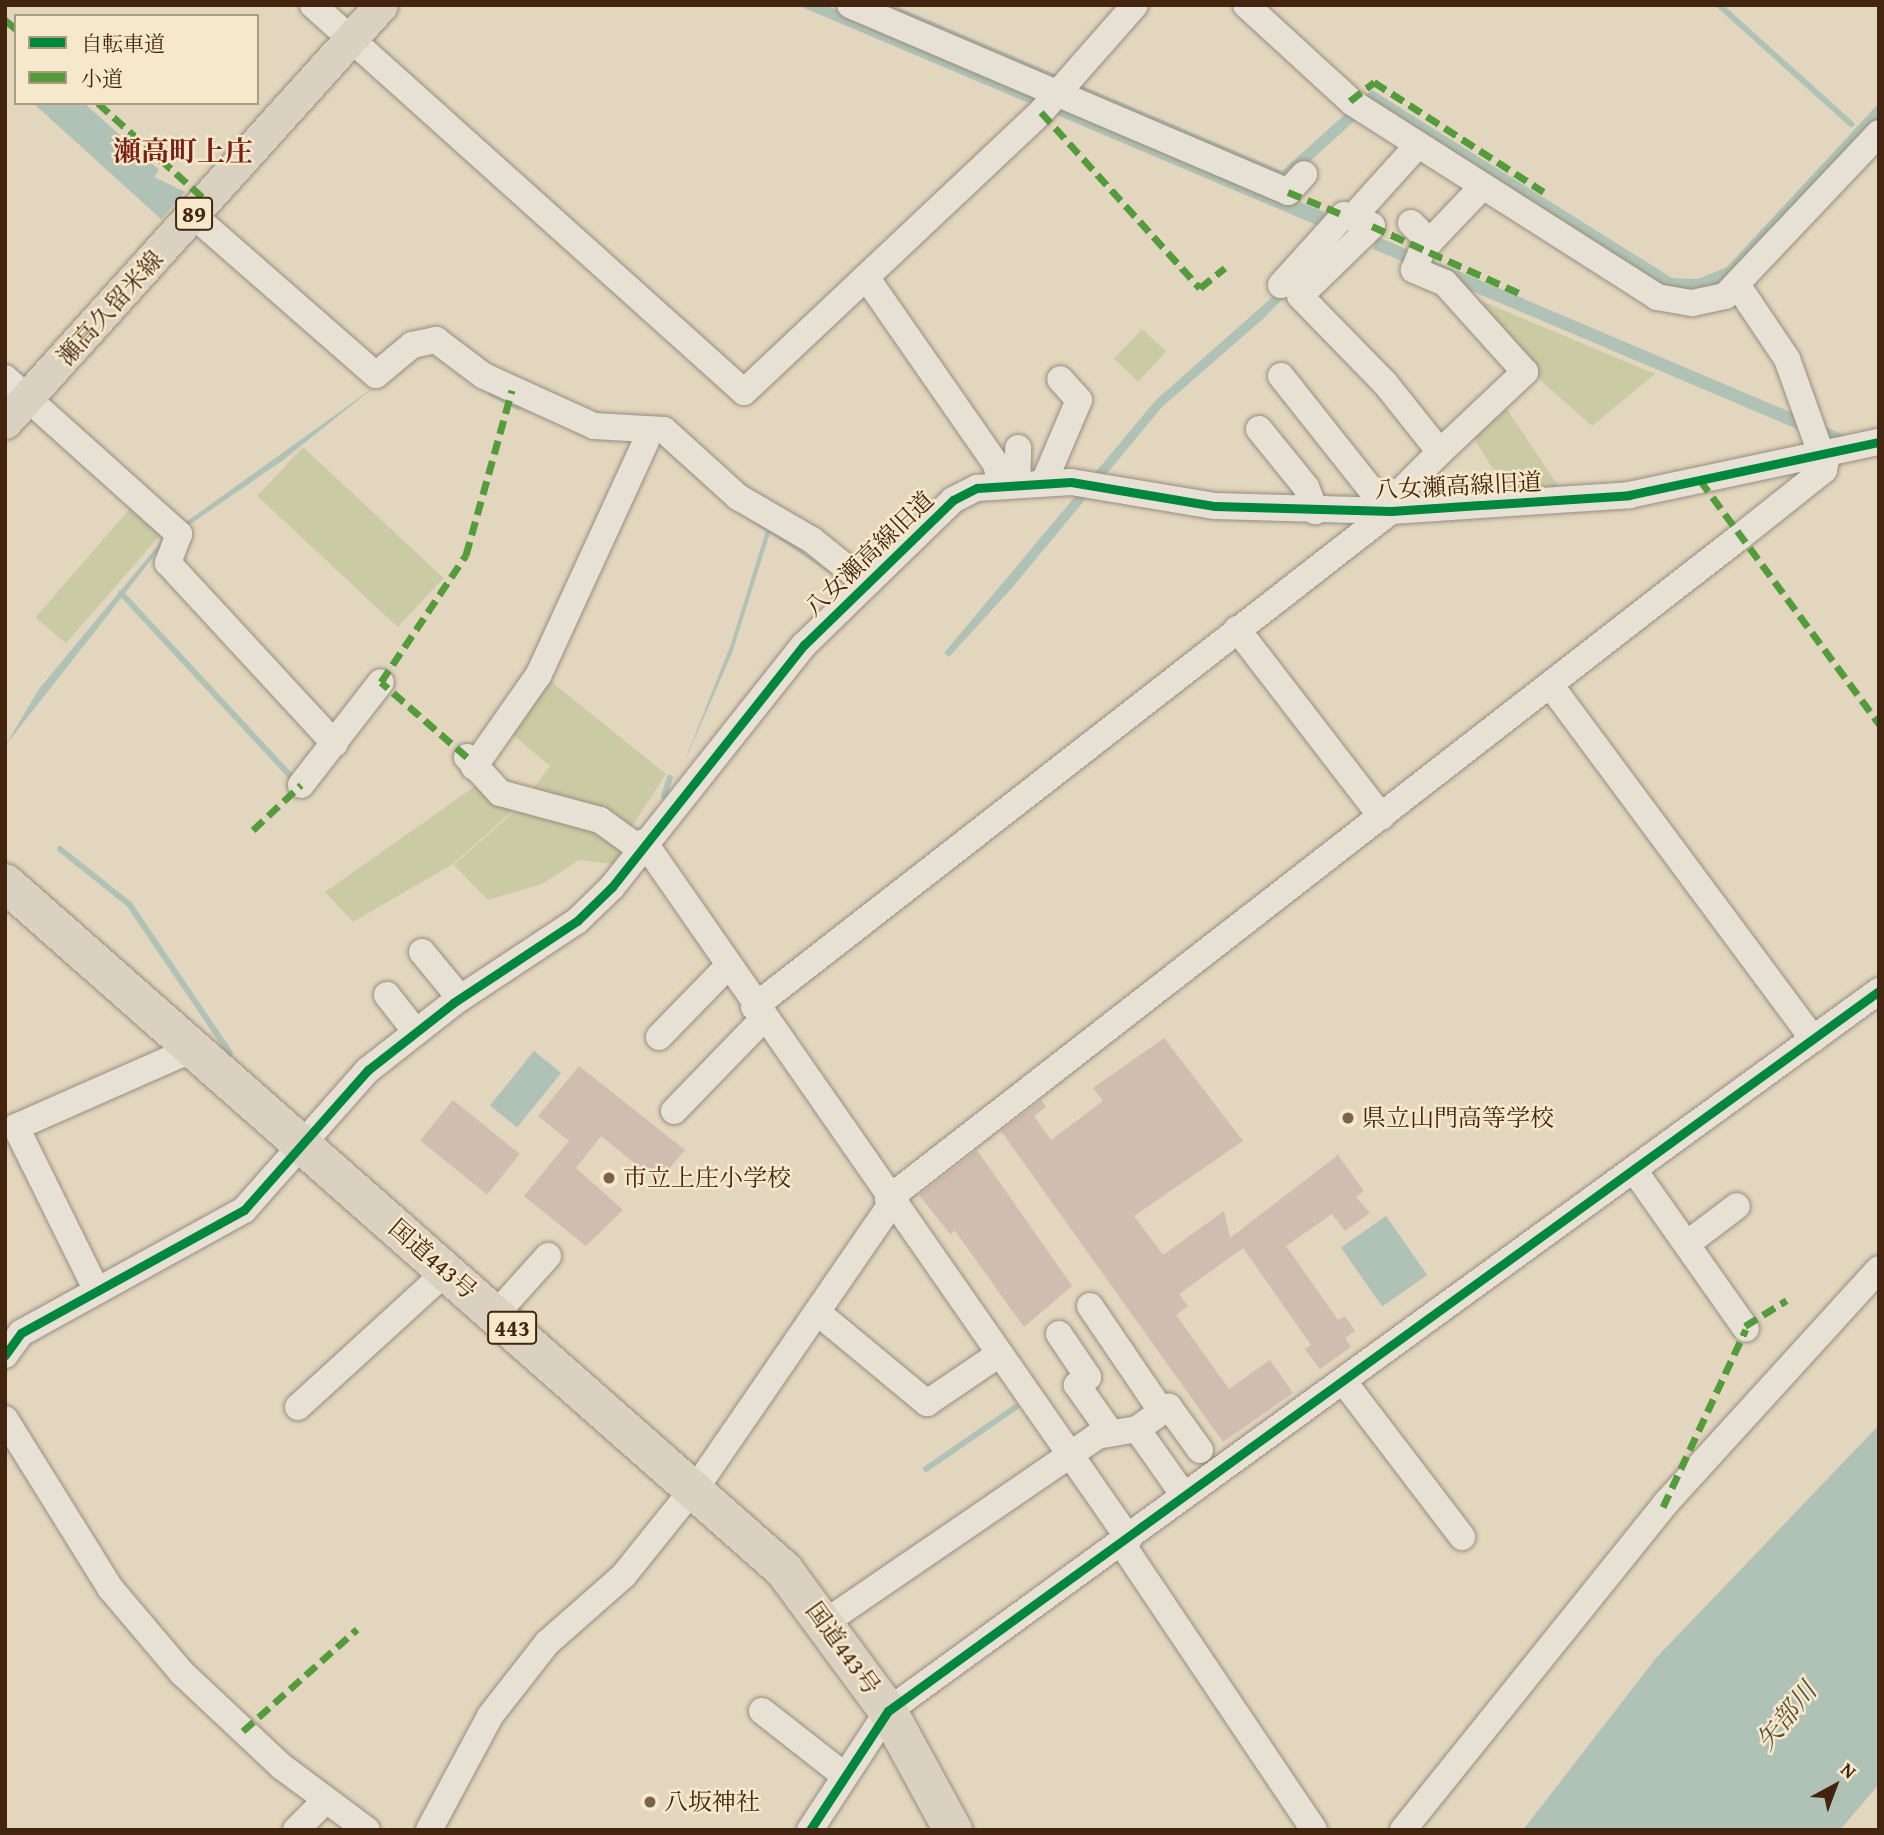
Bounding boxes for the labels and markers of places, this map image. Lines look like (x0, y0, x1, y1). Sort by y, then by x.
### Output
place label: 県立山門高等学校 (1362, 1104, 1554, 1132)
marker: 県立山門高等学校 (1340, 1110, 1356, 1126)
place label: 市立上庄小学校 (623, 1164, 791, 1192)
marker: 市立上庄小学校 (601, 1170, 617, 1186)
place label: 八坂神社 (664, 1788, 760, 1816)
marker: 八坂神社 (642, 1794, 658, 1810)

